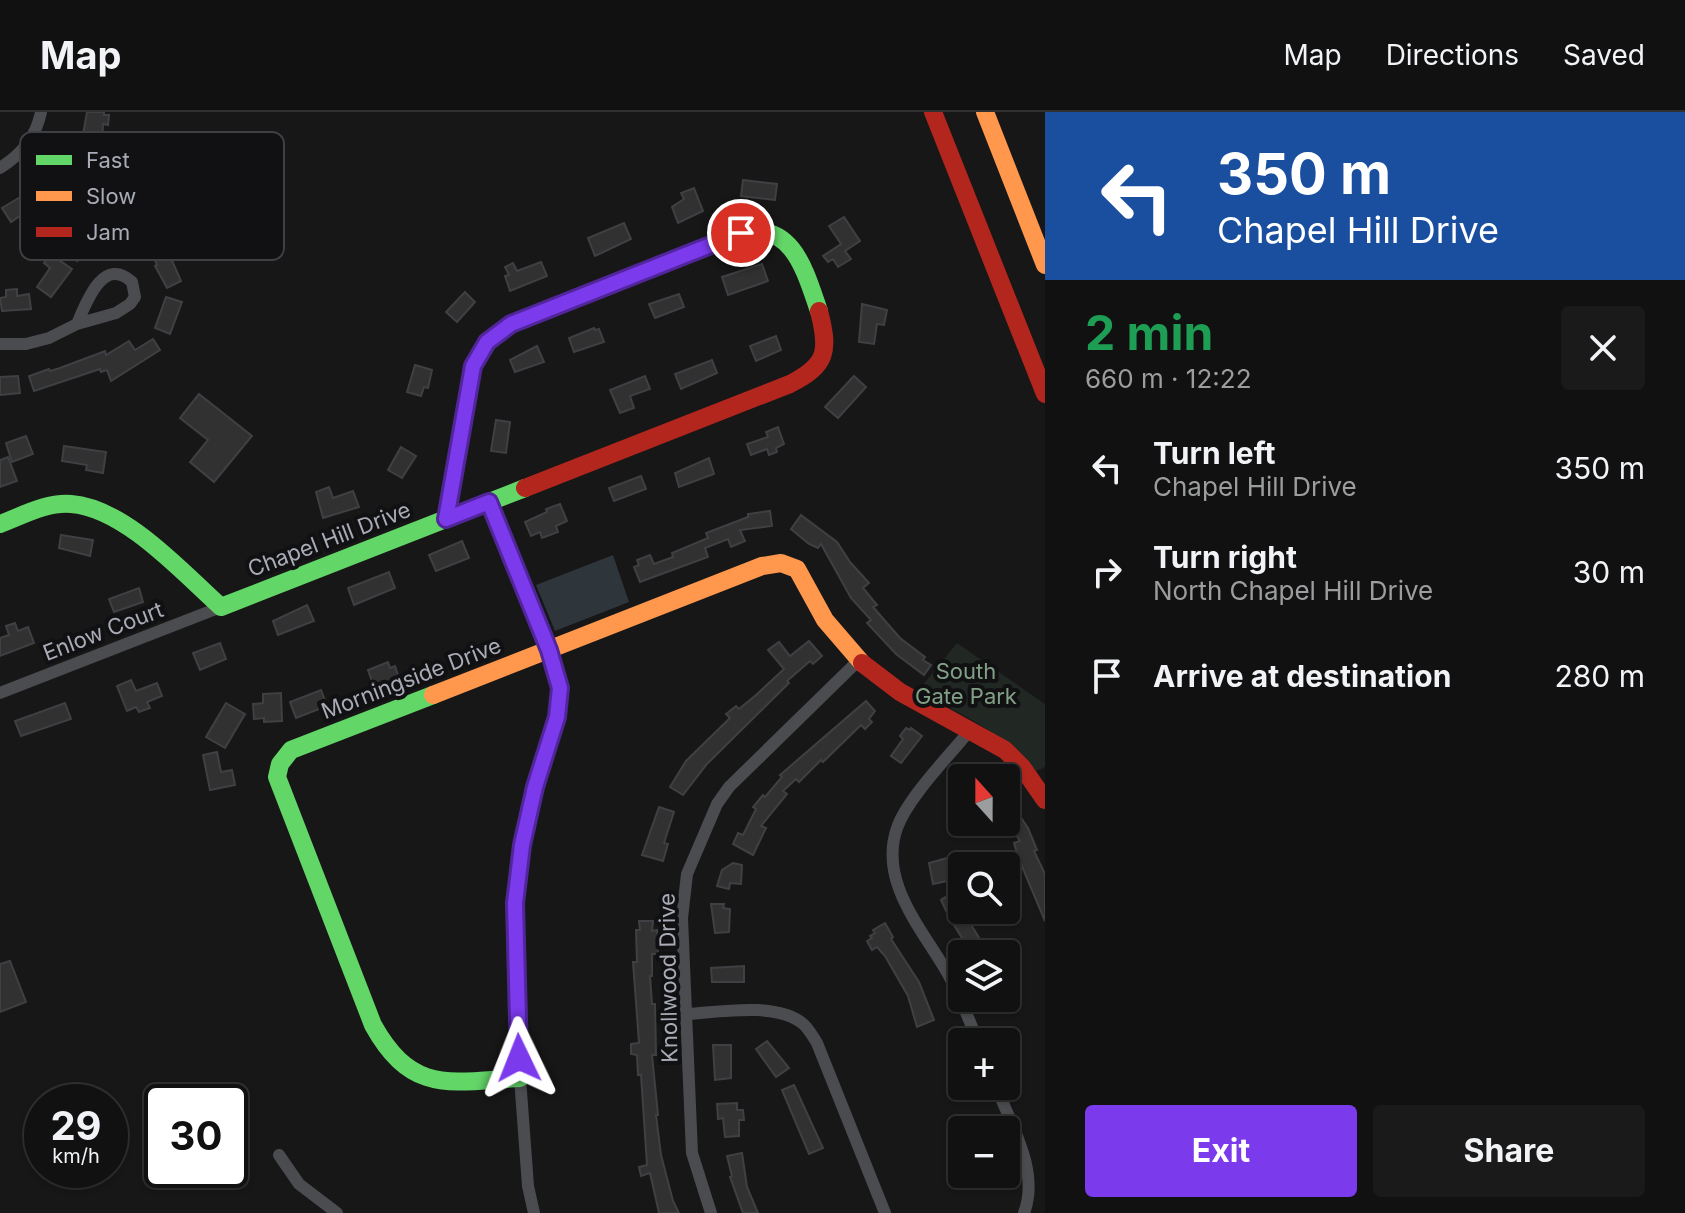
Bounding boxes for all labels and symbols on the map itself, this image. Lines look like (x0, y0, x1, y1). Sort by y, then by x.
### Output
legend (20, 132, 284, 260)
text: Fast (86, 147, 130, 173)
text: Slow (86, 183, 136, 209)
pin (707, 199, 775, 267)
text: Jam (86, 219, 130, 245)
street label: Chapel Hill Drive (244, 496, 414, 582)
street label: Enlow Court (39, 596, 167, 666)
street label: Morningside Drive (317, 632, 505, 724)
park label: South Gate Park (915, 658, 1017, 709)
north arrow (948, 764, 1020, 836)
street label: Knollwood Drive (654, 893, 682, 1063)
position arrow (477, 1016, 561, 1100)
speed limit sign: 30 (144, 1084, 248, 1188)

